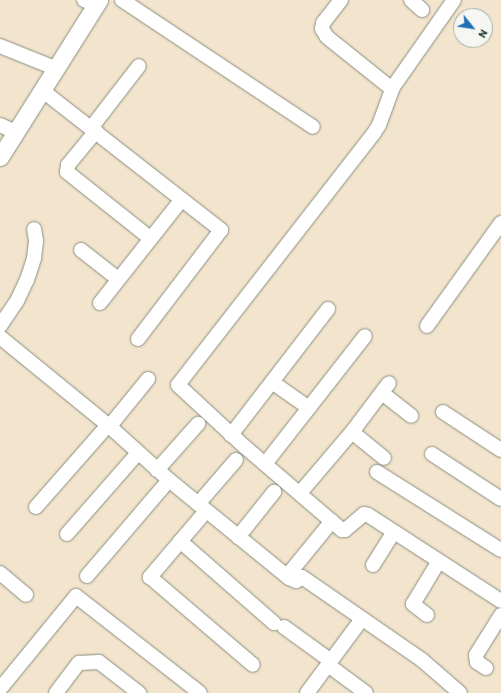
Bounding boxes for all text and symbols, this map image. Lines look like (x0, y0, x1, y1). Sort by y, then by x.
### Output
north arrow (453, 8, 493, 48)
text: N (475, 27, 490, 40)

